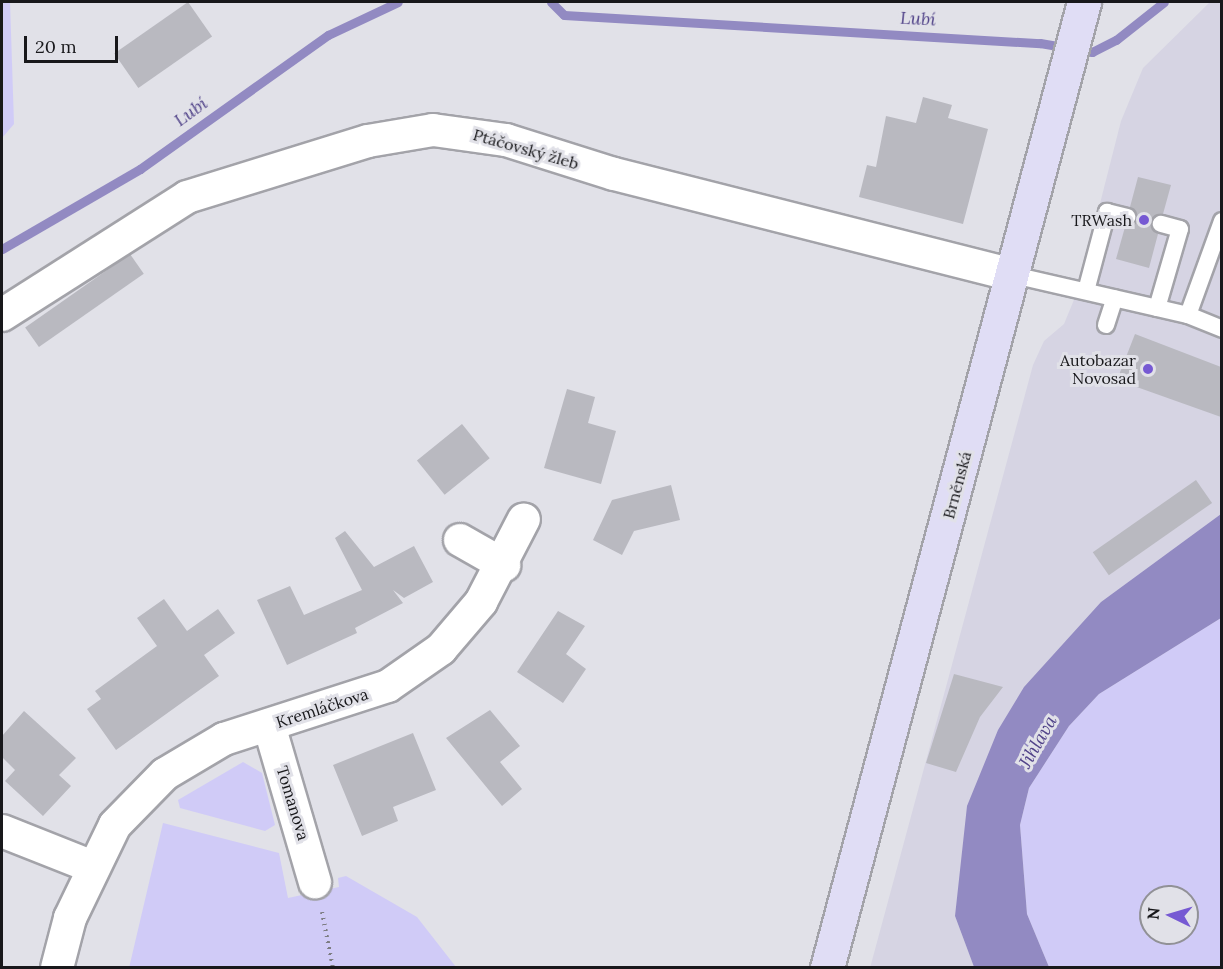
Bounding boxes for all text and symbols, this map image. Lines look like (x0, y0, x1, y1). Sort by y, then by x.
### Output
water label: Lubí (899, 7, 937, 31)
scale bar (27, 24, 122, 62)
text: 20 m (35, 35, 77, 58)
water label: Lubí (170, 93, 212, 131)
street label: Ptáčovský žleb (471, 125, 581, 173)
place label: TRWash (1071, 210, 1132, 230)
marker: TRWash (1137, 213, 1151, 227)
place label: Autobazar Novosad (1060, 350, 1136, 388)
marker: Autobazar Novosad (1141, 362, 1155, 376)
street label: Brněnská (939, 449, 975, 521)
street label: Kremláčkova (273, 684, 371, 732)
water label: Jihlava (1014, 712, 1062, 772)
street label: Tomanova (273, 764, 313, 842)
north arrow (1139, 885, 1199, 945)
text: N (1143, 907, 1164, 921)

